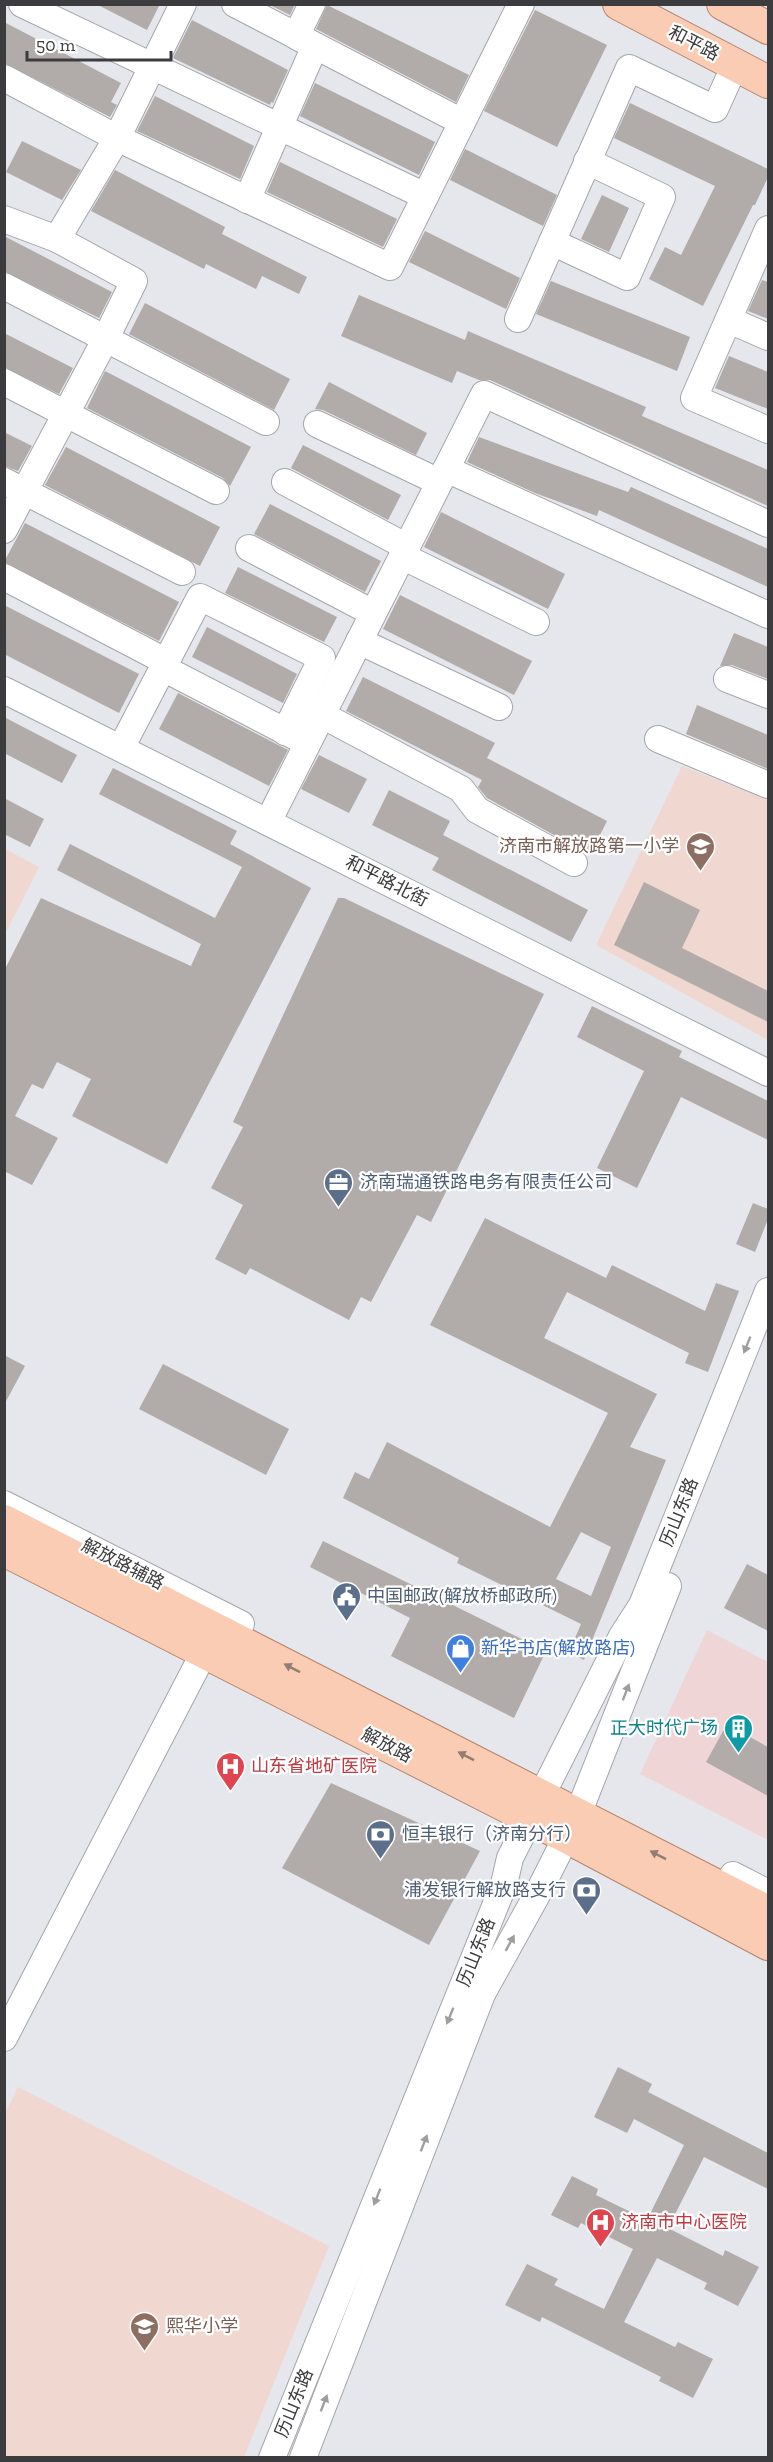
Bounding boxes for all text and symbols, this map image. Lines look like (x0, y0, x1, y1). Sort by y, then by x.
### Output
street label: 和平路 (665, 21, 723, 65)
scale bar (27, 24, 171, 62)
text: 50 m (36, 34, 76, 56)
school or university icon: 济南市解放路第一小学 (684, 830, 716, 872)
place label: 济南市解放路第一小学 (499, 835, 679, 857)
street label: 和平路北街 (342, 851, 432, 911)
office icon: 济南瑞通铁路电务有限责任公司 (323, 1166, 355, 1208)
place label: 济南瑞通铁路电务有限责任公司 (360, 1171, 612, 1193)
one-way arrow (742, 1336, 751, 1354)
street label: 历山东路 (655, 1475, 703, 1549)
street label: 解放路辅路 (78, 1534, 168, 1594)
public building icon: 中国邮政(解放桥邮政所) (330, 1580, 362, 1622)
place label: 中国邮政(解放桥邮政所) (367, 1585, 557, 1607)
shop icon: 新华书店(解放路店) (444, 1632, 476, 1674)
place label: 新华书店(解放路店) (481, 1637, 635, 1659)
one-way arrow (283, 1663, 301, 1673)
one-way arrow (622, 1683, 632, 1701)
building icon: 正大时代广场 (723, 1712, 755, 1754)
place label: 正大时代广场 (610, 1717, 718, 1739)
street label: 解放路 (358, 1723, 416, 1767)
hospital icon: 山东省地矿医院 (214, 1750, 246, 1792)
one-way arrow (457, 1751, 474, 1761)
place label: 山东省地矿医院 (251, 1755, 377, 1777)
bank icon: 恒丰银行（济南分行） (365, 1818, 397, 1860)
place label: 恒丰银行（济南分行） (402, 1823, 582, 1845)
one-way arrow (650, 1850, 667, 1860)
bank icon: 浦发银行解放路支行 (571, 1874, 603, 1916)
place label: 浦发银行解放路支行 (404, 1879, 566, 1901)
street label: 历山东路 (452, 1915, 500, 1989)
one-way arrow (505, 1935, 516, 1951)
one-way arrow (445, 2007, 454, 2025)
one-way arrow (420, 2134, 430, 2152)
one-way arrow (372, 2188, 382, 2206)
hospital icon: 济南市中心医院 (584, 2206, 616, 2248)
place label: 济南市中心医院 (621, 2211, 747, 2233)
school or university icon: 熙华小学 (129, 2310, 161, 2352)
place label: 熙华小学 (166, 2315, 238, 2337)
street label: 历山东路 (270, 2366, 318, 2440)
one-way arrow (319, 2394, 329, 2412)

